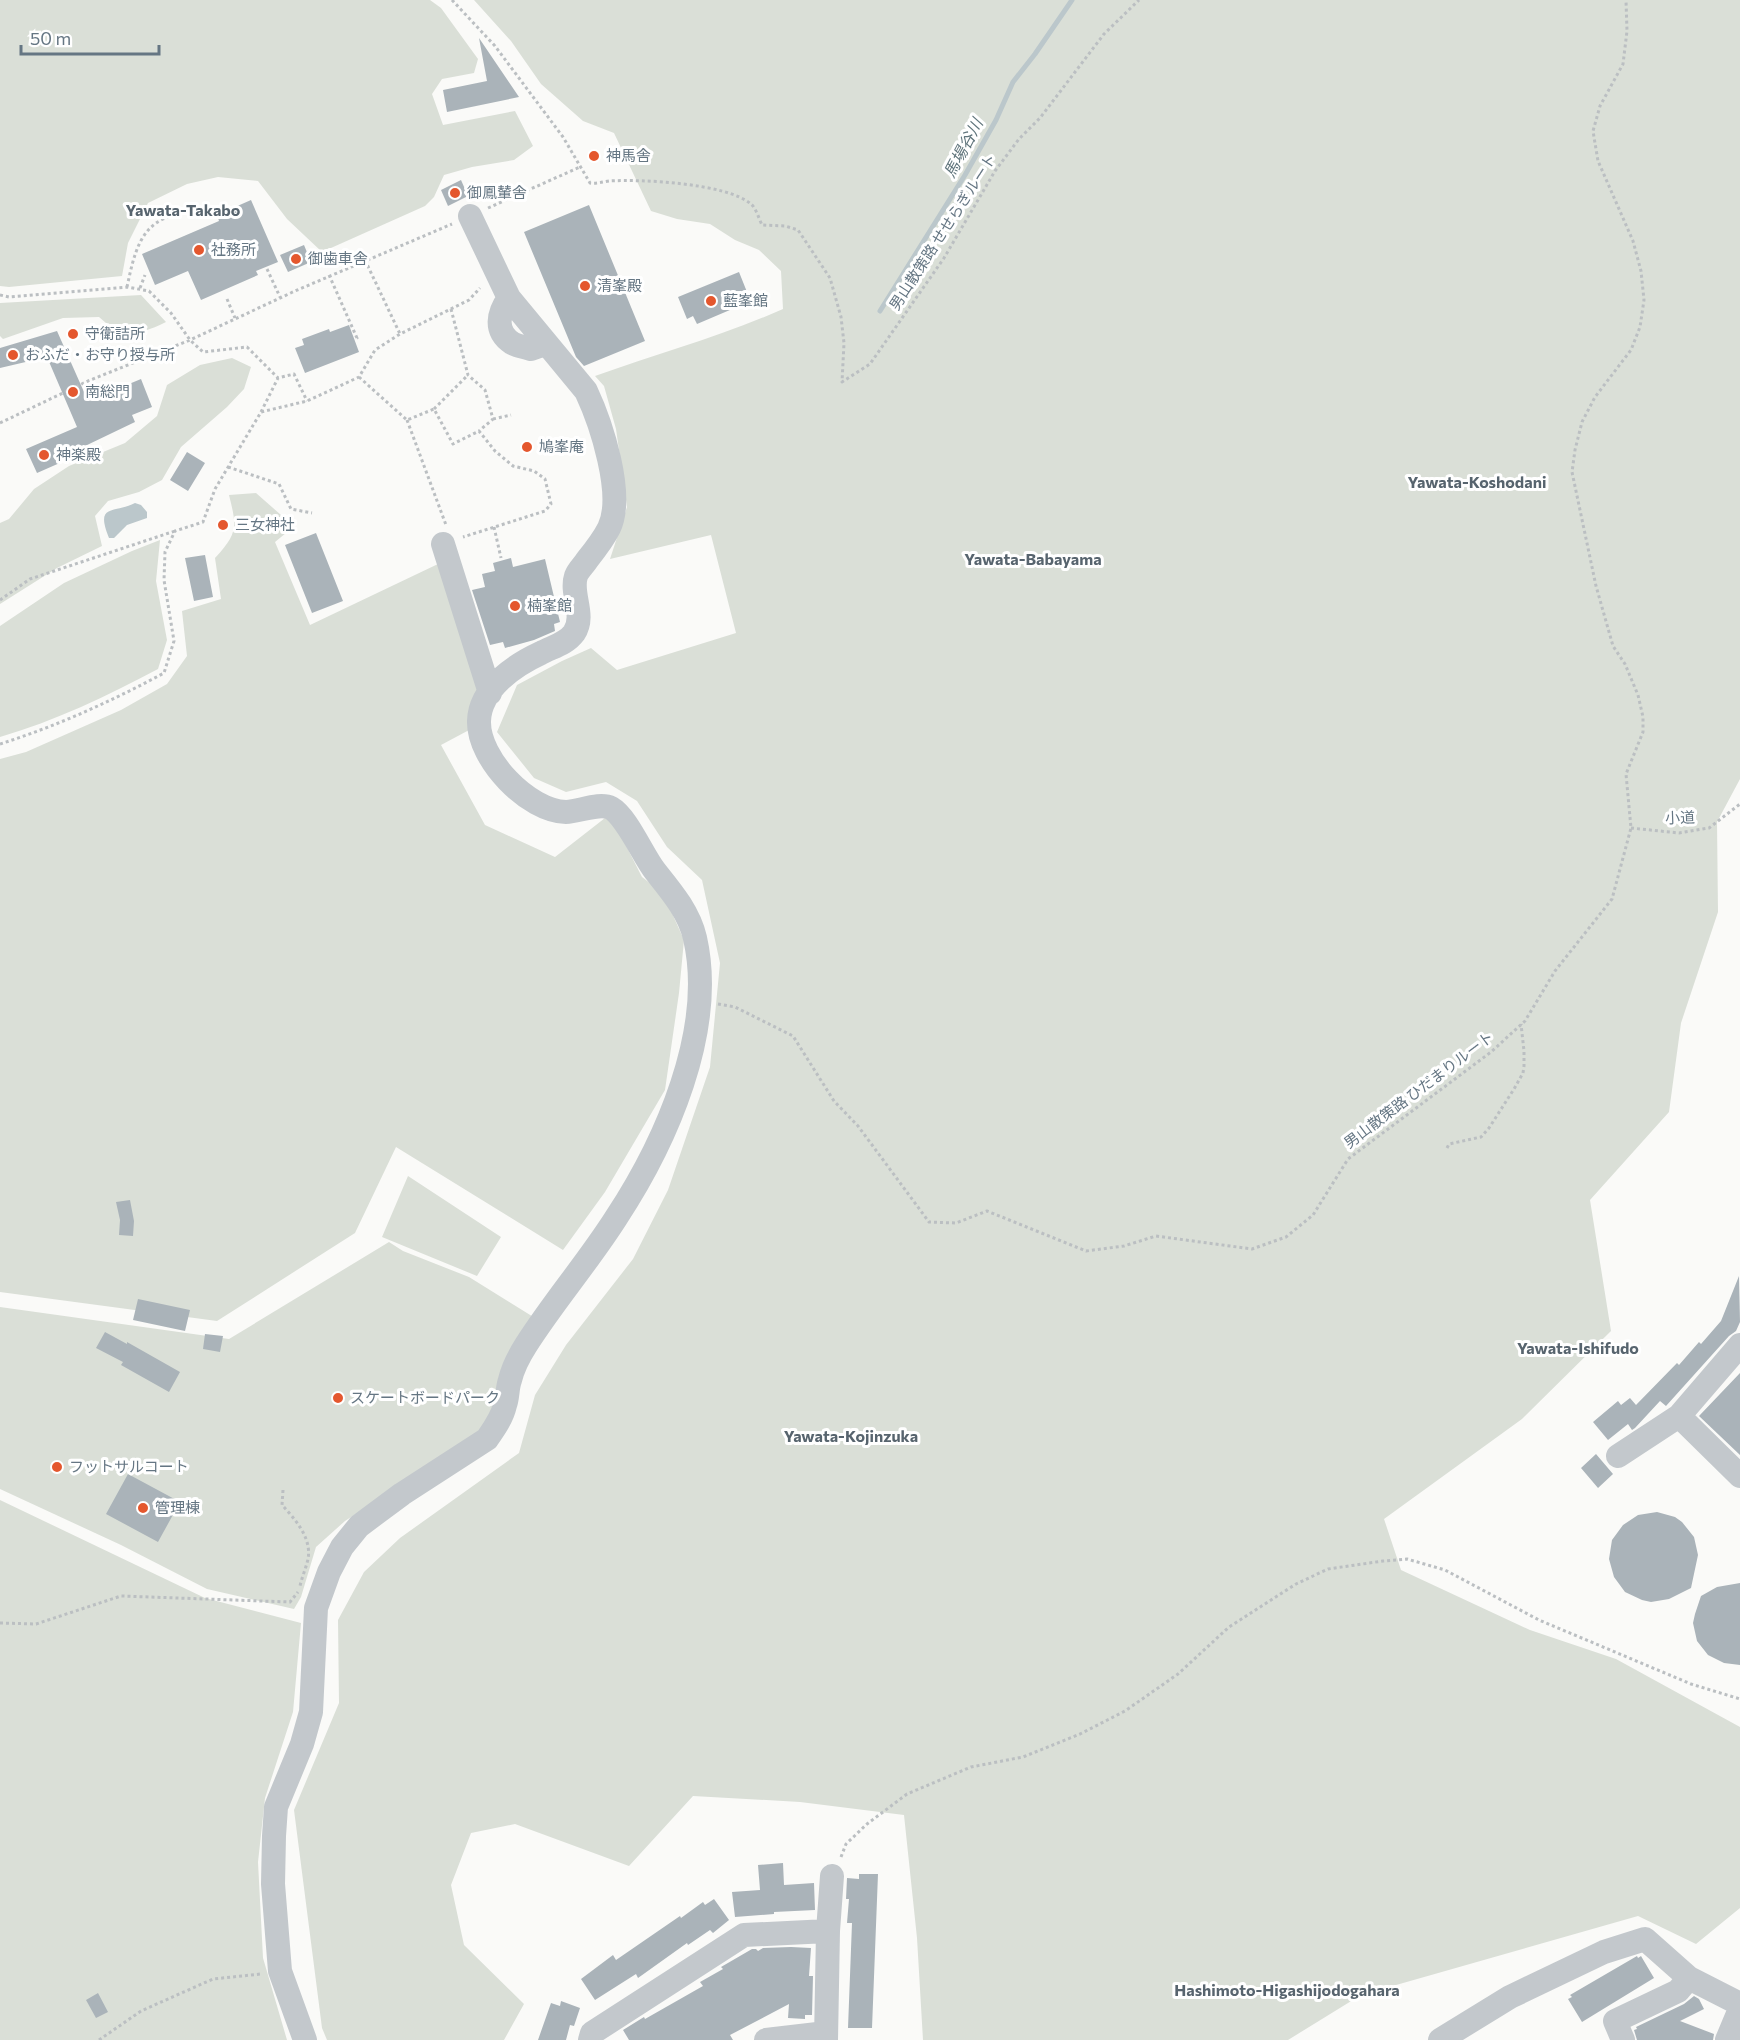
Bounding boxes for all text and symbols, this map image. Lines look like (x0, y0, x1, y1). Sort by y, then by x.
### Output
scale bar (21, 18, 159, 56)
text: 50 m (30, 27, 71, 49)
water label: 馬場谷川 (939, 113, 987, 180)
place label: 神馬舎 (606, 146, 651, 164)
marker: 神馬舎 (587, 149, 601, 163)
street label: 男山散策路 せせらぎルート (885, 150, 1000, 313)
place label: 御鳳輦舎 (467, 183, 527, 201)
marker: 御鳳輦舎 (448, 186, 462, 200)
district label: Yawata-Takabo (126, 200, 241, 219)
place label: 社務所 (211, 240, 256, 258)
marker: 社務所 (192, 243, 206, 257)
place label: 御歯車舎 (308, 249, 368, 267)
marker: 御歯車舎 (289, 252, 303, 266)
place label: 清峯殿 (597, 276, 642, 294)
marker: 清峯殿 (578, 279, 592, 293)
place label: 藍峯館 (723, 291, 768, 309)
marker: 藍峯館 (704, 294, 718, 308)
place label: 守衛詰所 (85, 324, 145, 342)
marker: 守衛詰所 (66, 327, 80, 341)
place label: おふだ・お守り授与所 (25, 345, 175, 363)
marker: おふだ・お守り授与所 (6, 348, 20, 362)
place label: 南総門 (85, 382, 130, 400)
marker: 南総門 (66, 385, 80, 399)
place label: 鳩峯庵 (539, 437, 584, 455)
marker: 鳩峯庵 (520, 440, 534, 454)
place label: 神楽殿 (56, 445, 101, 463)
marker: 神楽殿 (37, 448, 51, 462)
district label: Yawata-Koshodani (1408, 472, 1546, 491)
place label: 三女神社 (235, 515, 295, 533)
marker: 三女神社 (216, 518, 230, 532)
district label: Yawata-Babayama (964, 549, 1102, 568)
place label: 楠峯館 (527, 596, 572, 614)
marker: 楠峯館 (508, 599, 522, 613)
street label: 小道 (1665, 807, 1695, 827)
street label: 男山散策路 ひだまりルート (1340, 1027, 1497, 1151)
district label: Yawata-Ishifudo (1517, 1338, 1639, 1357)
place label: スケートボードパーク (350, 1388, 500, 1406)
marker: スケートボードパーク (331, 1391, 345, 1405)
district label: Yawata-Kojinzuka (784, 1426, 918, 1445)
place label: フットサルコート (69, 1457, 189, 1475)
marker: フットサルコート (50, 1460, 64, 1474)
place label: 管理棟 (155, 1498, 200, 1516)
marker: 管理棟 (136, 1501, 150, 1515)
district label: Hashimoto-Higashijodogahara (1174, 1980, 1400, 1999)

